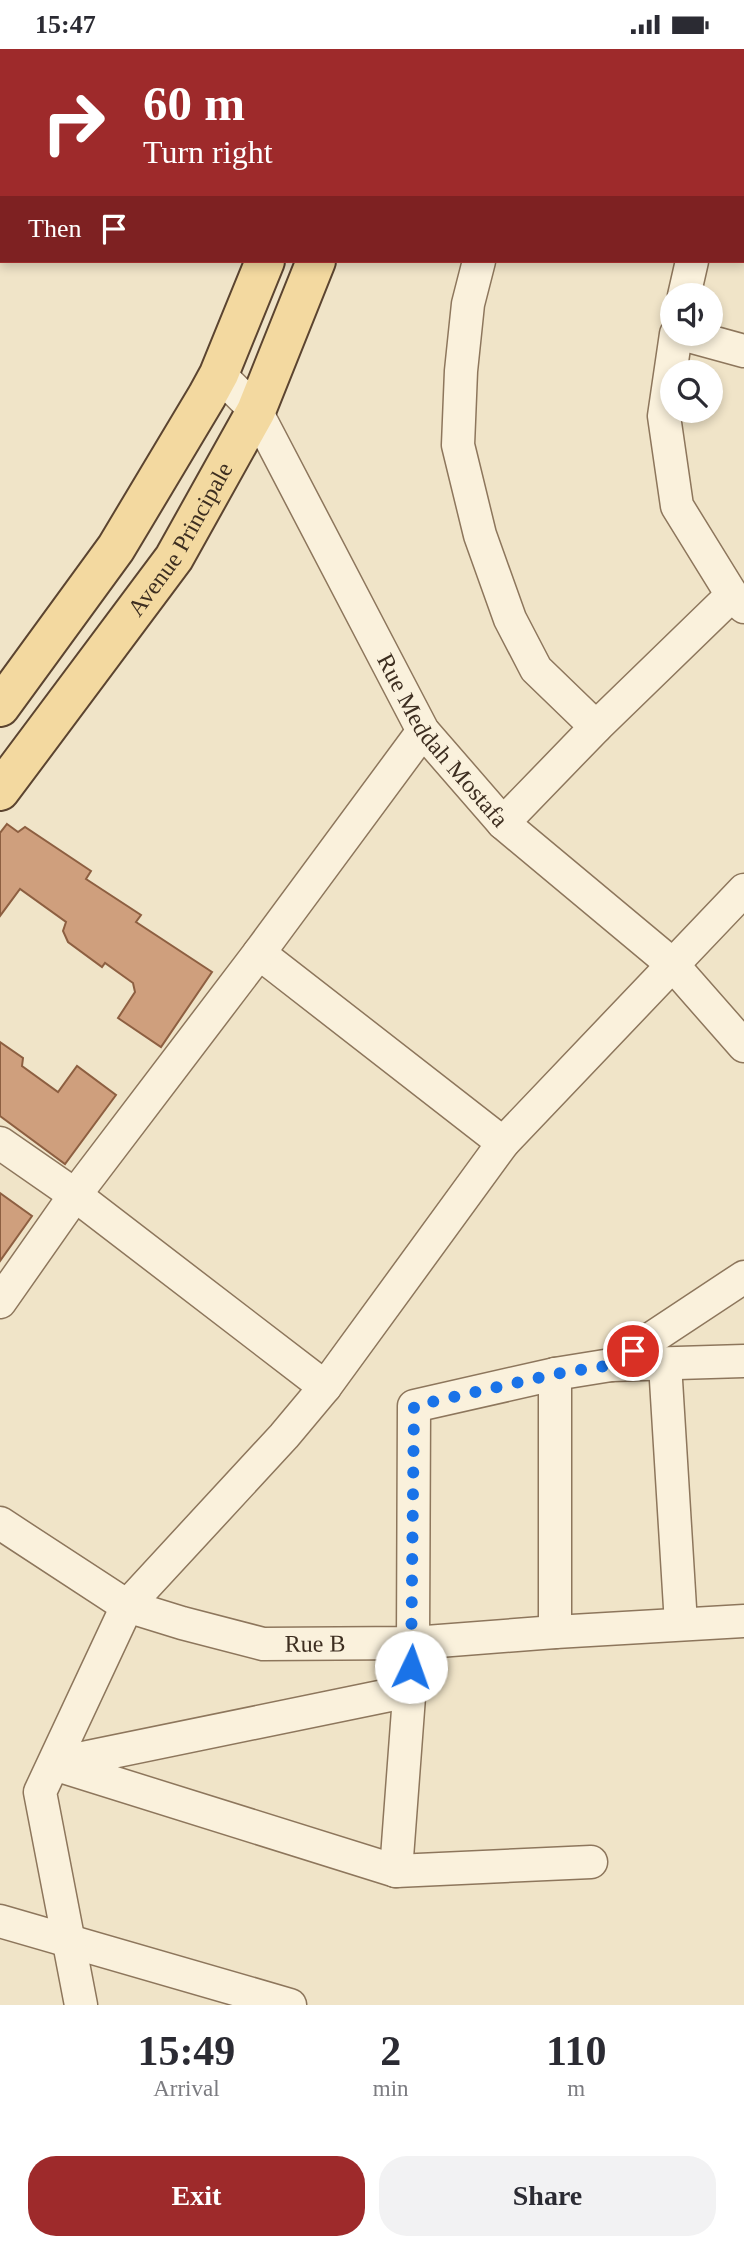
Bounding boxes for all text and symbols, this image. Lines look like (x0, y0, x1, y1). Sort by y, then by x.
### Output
text: 15:47 (35, 10, 96, 39)
text: 60 m (143, 76, 245, 131)
icon: right (28, 77, 119, 168)
text: Turn right (143, 134, 273, 170)
icon: arrive (95, 210, 133, 248)
text: Then (28, 214, 81, 243)
map controls (660, 283, 723, 423)
button: sound (660, 283, 723, 346)
button: search (660, 360, 723, 423)
street label: Avenue Principale (122, 458, 238, 621)
street label: Rue Meddah Mostafa (372, 649, 514, 832)
pin (603, 1321, 663, 1381)
icon: arrive (614, 1332, 652, 1370)
street label: Rue B (285, 1630, 345, 1657)
position arrow (374, 1630, 448, 1704)
text: 15:49 (137, 2028, 235, 2074)
text: 2 (380, 2028, 401, 2074)
text: 110 (546, 2028, 607, 2074)
text: Arrival (153, 2076, 220, 2101)
text: min (373, 2076, 409, 2101)
text: m (567, 2076, 585, 2101)
button: Exit (28, 2156, 365, 2236)
button: Share (379, 2156, 716, 2236)

